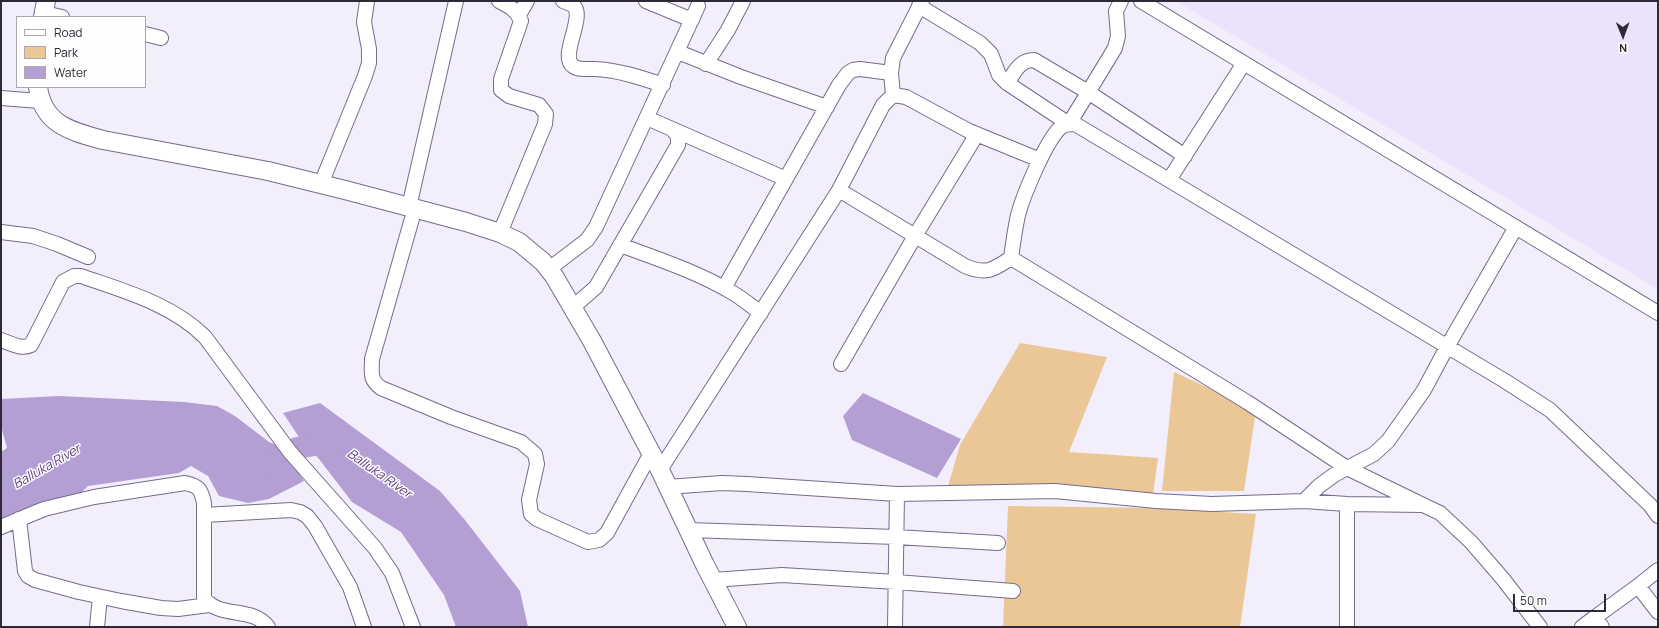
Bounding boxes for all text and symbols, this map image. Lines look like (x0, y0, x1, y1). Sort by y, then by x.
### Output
legend (16, 16, 146, 88)
north arrow (1603, 16, 1643, 56)
text: Road (54, 24, 82, 41)
text: N (1619, 41, 1627, 56)
text: Park (54, 44, 78, 61)
text: Water (54, 64, 87, 81)
water label: Balluka River (11, 441, 83, 493)
water label: Balluka River (344, 446, 414, 502)
scale bar (1515, 586, 1608, 612)
text: 50 m (1520, 592, 1547, 609)

